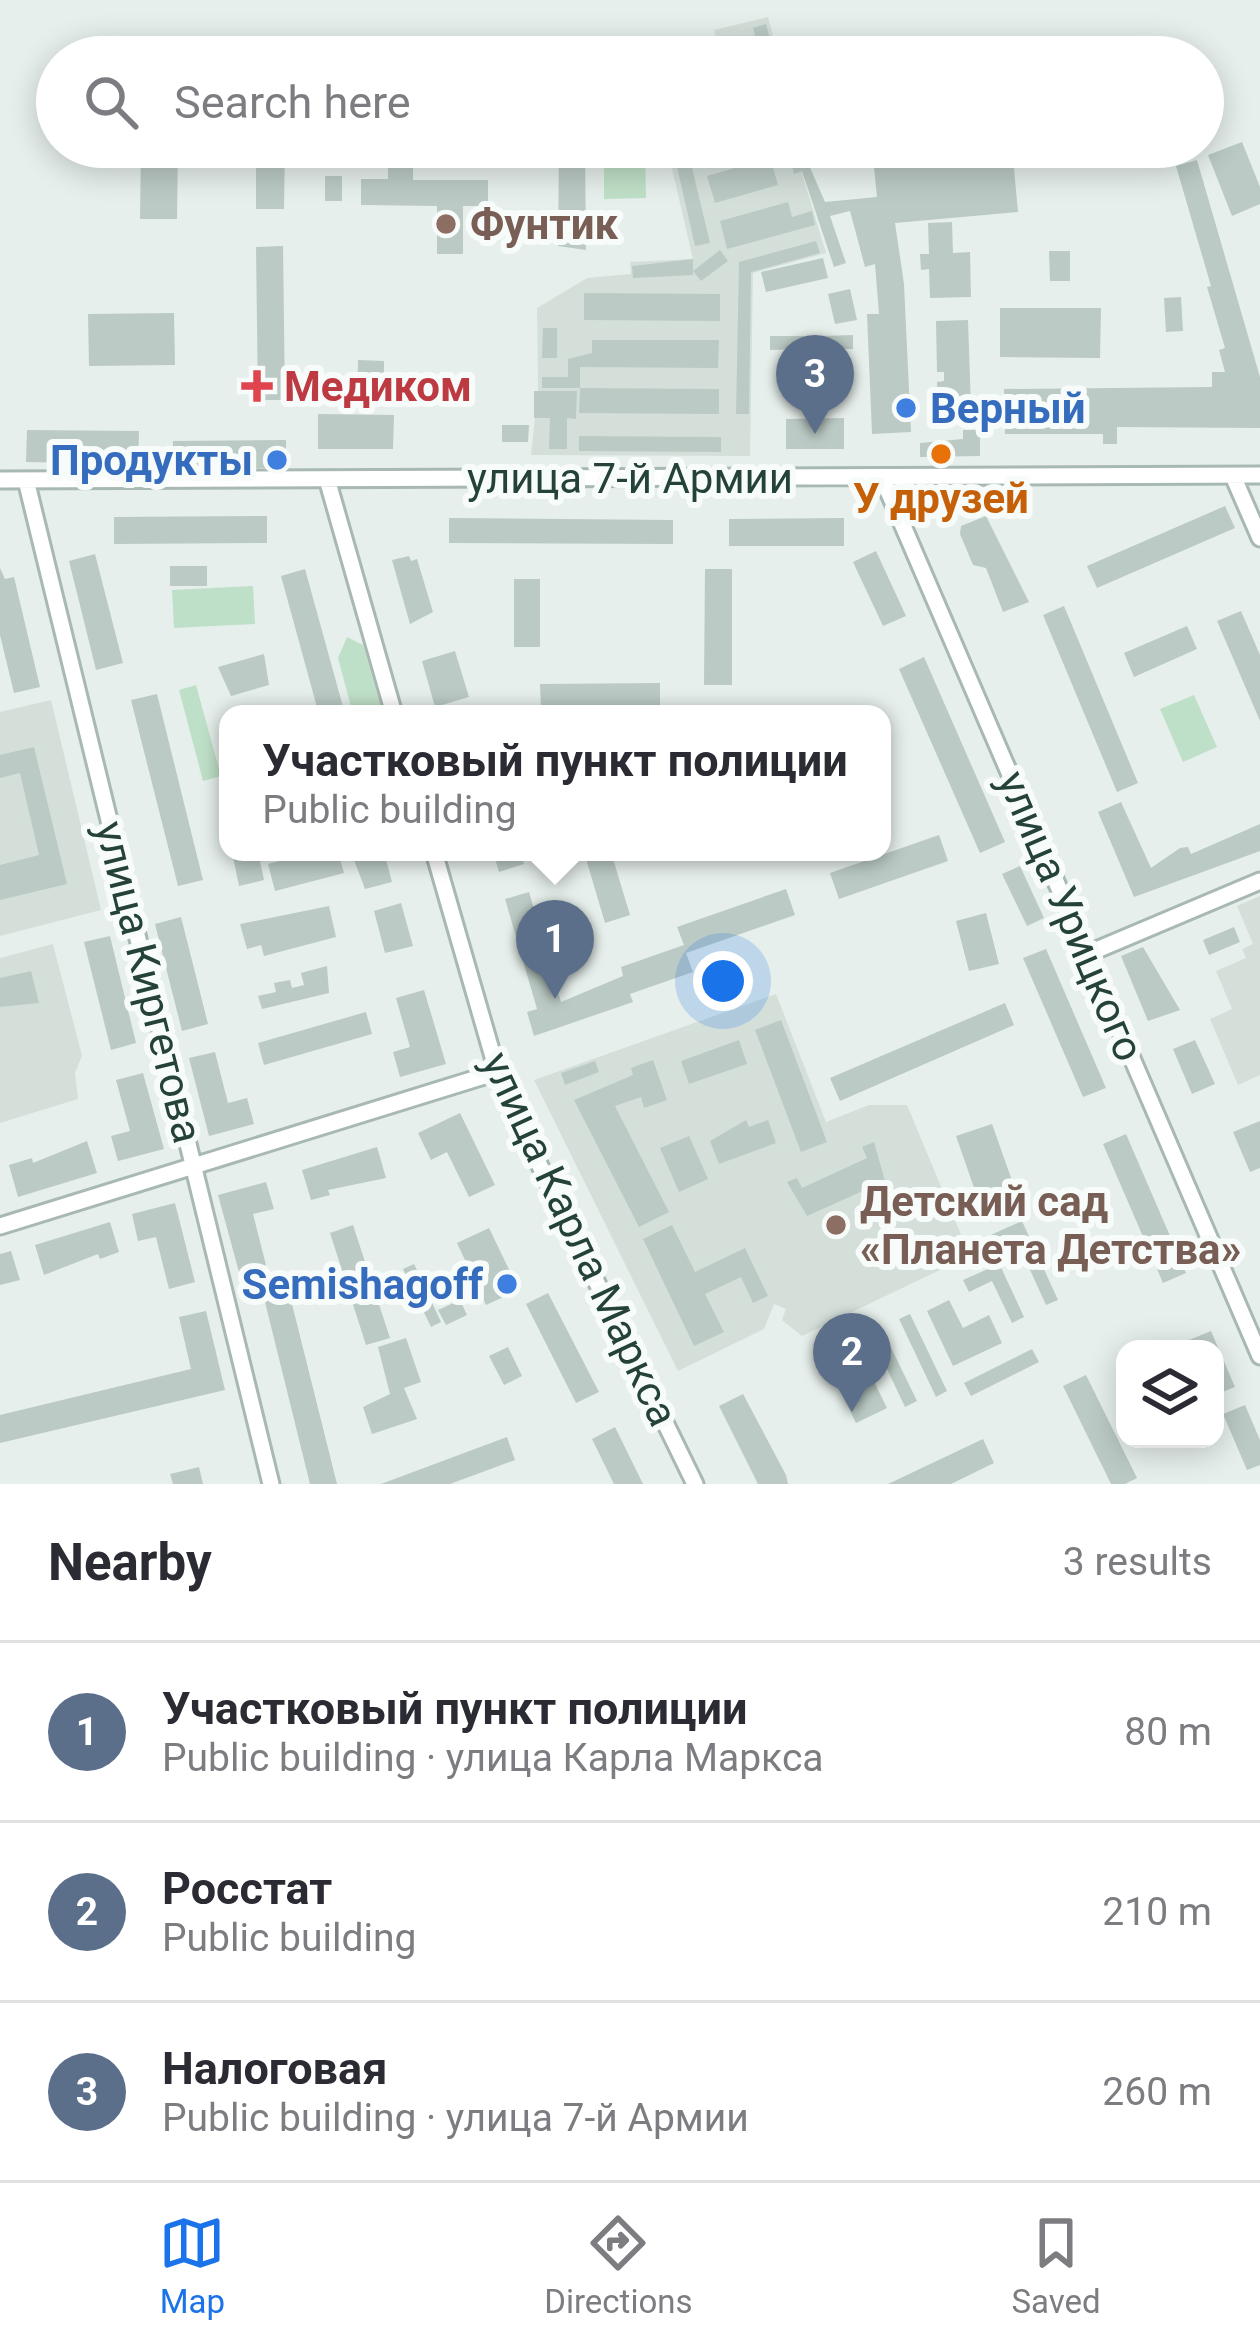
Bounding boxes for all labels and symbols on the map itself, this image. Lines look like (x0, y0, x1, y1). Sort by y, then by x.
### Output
place label: Фунтик (470, 200, 618, 249)
marker: Фунтик (433, 211, 459, 237)
pin: 3 (776, 335, 854, 434)
place label: Медиком (284, 362, 472, 411)
marker: Медиком (241, 370, 273, 402)
place label: Верный (930, 384, 1085, 433)
marker: Верный (893, 395, 919, 421)
place label: Продукты (50, 436, 253, 485)
marker: У друзей (928, 441, 954, 467)
marker: Продукты (264, 447, 290, 473)
street label: улица 7-й Армии (467, 454, 793, 503)
place label: У друзей (853, 474, 1029, 523)
street label: улица Урицкого (988, 764, 1154, 1068)
street label: улица Киргетова (85, 816, 213, 1148)
pin: 1 (516, 900, 594, 999)
your location (693, 951, 753, 1011)
street label: улица Карла Маркса (472, 1044, 688, 1434)
place label: Детский сад «Планета Детства» (860, 1177, 1242, 1274)
marker: Детский сад «Планета Детства» (823, 1212, 849, 1238)
place label: Semishagoff (242, 1260, 484, 1309)
marker: Semishagoff (494, 1271, 520, 1297)
pin: 2 (813, 1313, 891, 1412)

